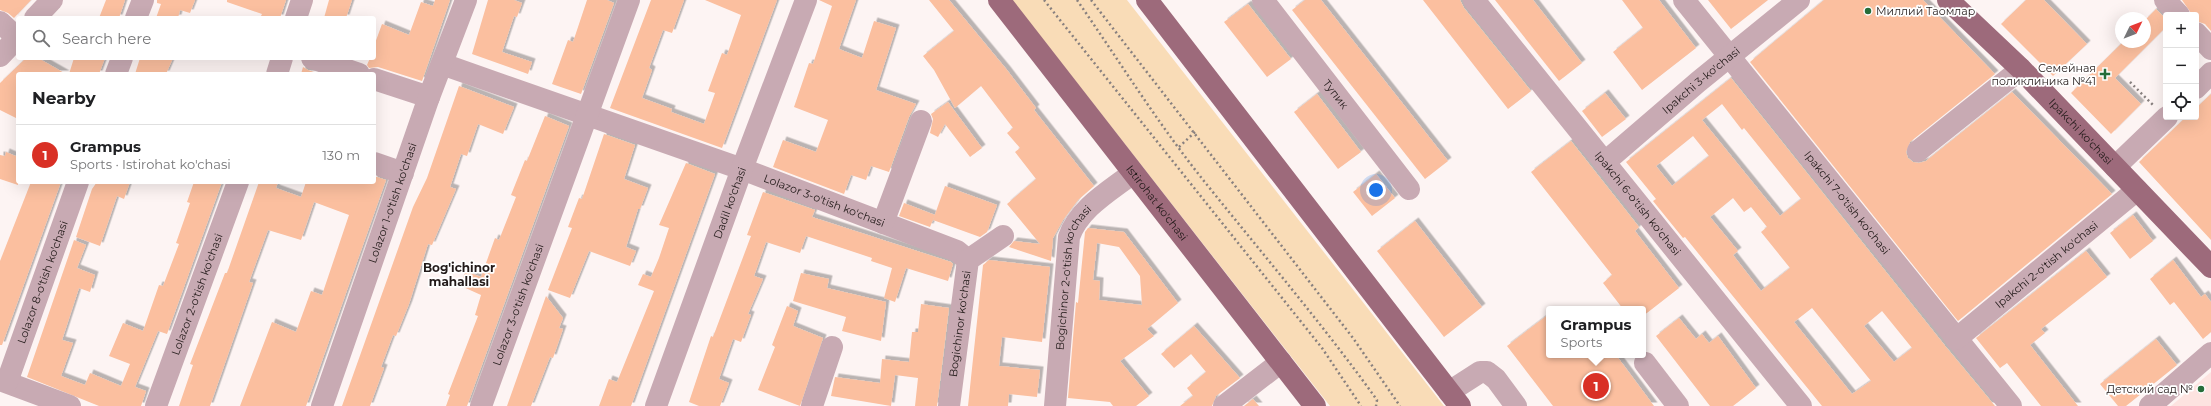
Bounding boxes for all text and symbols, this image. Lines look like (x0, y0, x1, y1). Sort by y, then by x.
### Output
place label: Миллий Таомлар (1876, 4, 1975, 18)
marker: Миллий Таомлар (1863, 6, 1873, 16)
north arrow (2115, 12, 2151, 48)
map controls (2163, 12, 2199, 120)
button: + (2163, 12, 2199, 48)
search box (16, 16, 376, 60)
icon: search (30, 27, 52, 49)
text: Search here (62, 29, 151, 48)
street label: Ipakchi 3-ko'chasi (1659, 44, 1743, 117)
button: − (2163, 48, 2199, 84)
place label: Семейная поликлиника №41 (1992, 61, 2096, 88)
marker: Семейная поликлиника №41 (2099, 68, 2111, 80)
street label: Тупик (1320, 77, 1352, 112)
button: locate (2163, 84, 2199, 120)
text: Nearby (32, 88, 96, 108)
street label: Ipakchi ko'chasi (2046, 95, 2116, 168)
text: Grampus (70, 137, 141, 156)
street label: Lolazor 1-o'tish ko'chasi (365, 141, 420, 265)
text: 1 (42, 147, 48, 163)
text: 130 m (322, 147, 360, 163)
street label: Ipakchi 6-o'tish ko'chasi (1592, 148, 1684, 258)
street label: Ipakchi 7-o'tish ko'chasi (1801, 148, 1893, 257)
text: Sports · Istirohat ko'chasi (70, 156, 231, 172)
street label: Istirohat ko'chasi (1123, 162, 1191, 244)
street label: Dadil ko'chasi (710, 165, 749, 241)
street label: Lolazor 3-o'tish ko'chasi (762, 171, 887, 230)
your location (1366, 180, 1386, 200)
street label: Bogichinor 2-o'tish ko'chasi (1053, 202, 1094, 351)
street label: Ipakchi 2-o'tish ko'chasi (1992, 218, 2101, 311)
street label: Lolazor 8-o'tish ko'chasi (14, 219, 71, 345)
street label: Lolazor 2-o'tish ko'chasi (168, 231, 226, 357)
street label: Lolazor 3-o'tish ko'chasi (489, 242, 547, 367)
district label: Bog'ichinor mahallasi (423, 260, 495, 289)
street label: Bogichinor ko'chasi (946, 269, 974, 378)
popup (1546, 306, 1646, 358)
text: Grampus (1560, 315, 1632, 334)
text: Sports (1560, 334, 1602, 350)
pin: 1 (1583, 371, 1609, 401)
place label: Детский сад № (2106, 382, 2193, 396)
marker: Детский сад № (2196, 384, 2206, 394)

